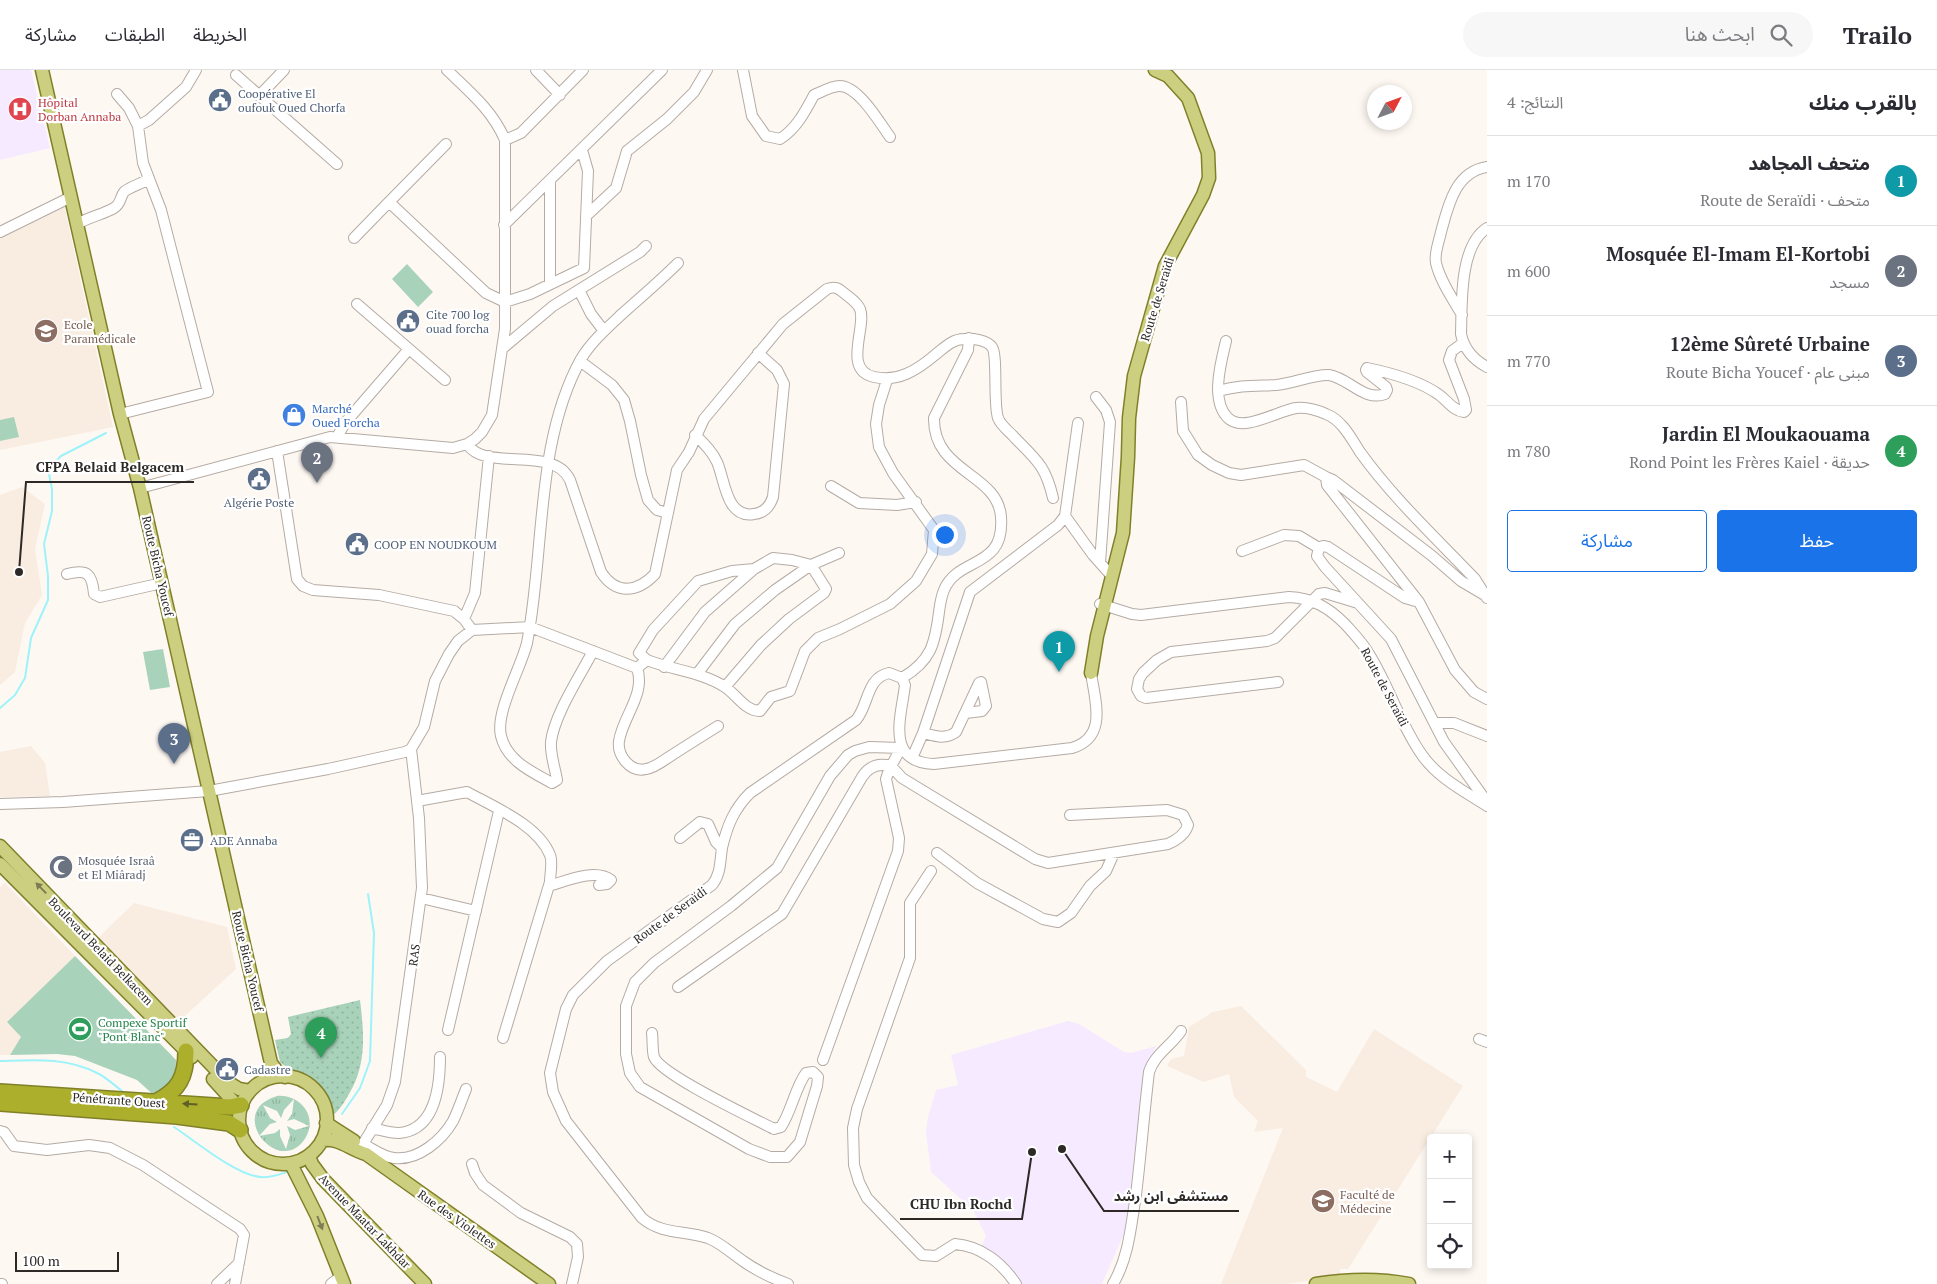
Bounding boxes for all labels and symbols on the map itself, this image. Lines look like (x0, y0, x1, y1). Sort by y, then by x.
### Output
north arrow (1367, 85, 1412, 130)
place label: Coopérative El oufouk Oued Chorfa (238, 86, 346, 115)
public building icon: Coopérative El oufouk Oued Chorfa (207, 87, 233, 113)
place label: Hôpital Dorban Annaba (38, 95, 121, 124)
hospital icon: Hôpital Dorban Annaba (7, 96, 33, 122)
street label: Route de Seraïdi (1137, 255, 1177, 343)
place label: Cite 700 log ouad forcha (426, 307, 490, 336)
public building icon: Cite 700 log ouad forcha (395, 308, 421, 334)
place label: Ecole Paramédicale (64, 317, 136, 346)
school or university icon: Ecole Paramédicale (33, 318, 59, 344)
place label: Marché Oued Forcha (312, 401, 380, 430)
shop icon: Marché Oued Forcha (281, 402, 307, 428)
pin: 2 (301, 442, 333, 483)
callout: CFPA Belaid Belgacem (26, 453, 194, 482)
text: CFPA Belaid Belgacem (36, 457, 184, 476)
public building icon: Algérie Poste (246, 466, 272, 492)
place label: Algérie Poste (224, 495, 294, 510)
street label: Route Bicha Youcef (139, 514, 177, 619)
your location (932, 522, 958, 548)
public building icon: COOP EN NOUDKOUM (344, 531, 370, 557)
place label: COOP EN NOUDKOUM (374, 537, 497, 552)
pin: 1 (1043, 631, 1075, 672)
street label: Route de Seraïdi (1358, 645, 1412, 729)
pin: 3 (158, 723, 190, 764)
office icon: ADE Annaba (179, 827, 205, 853)
place label: ADE Annaba (210, 833, 277, 848)
place label: Mosquée Israâ et El Miâradj (78, 853, 155, 882)
mosque icon: Mosquée Israâ et El Miâradj (48, 854, 74, 880)
one-way arrow (35, 883, 47, 895)
street label: Route de Seraïdi (630, 883, 710, 947)
street label: Boulevard Belaid Belkacem (46, 894, 157, 1008)
street label: Route Bicha Youcef (229, 909, 267, 1014)
street label: RAS (405, 943, 423, 967)
place label: Compexe Sportif "Pont Blanc" (98, 1015, 188, 1044)
sports icon: Compexe Sportif "Pont Blanc" (67, 1016, 93, 1042)
pin: 4 (305, 1017, 337, 1058)
public building icon: Cadastre (214, 1056, 240, 1082)
place label: Cadastre (244, 1062, 291, 1077)
street label: Pénétrante Ouest (72, 1089, 166, 1111)
one-way arrow (181, 1100, 197, 1108)
street label: Avenue Maatar Lakhdar (316, 1170, 414, 1272)
callout: مستشفى ابن رشد (1104, 1182, 1239, 1211)
street label: Rue des Violettes (415, 1186, 499, 1252)
text: مستشفى ابن رشد (1114, 1186, 1228, 1205)
place label: Faculté de Médecine (1340, 1187, 1395, 1216)
school or university icon: Faculté de Médecine (1310, 1188, 1336, 1214)
callout: CHU Ibn Rochd (900, 1190, 1022, 1219)
text: CHU Ibn Rochd (910, 1194, 1013, 1213)
one-way arrow (316, 1216, 324, 1230)
scale bar (15, 1249, 119, 1272)

